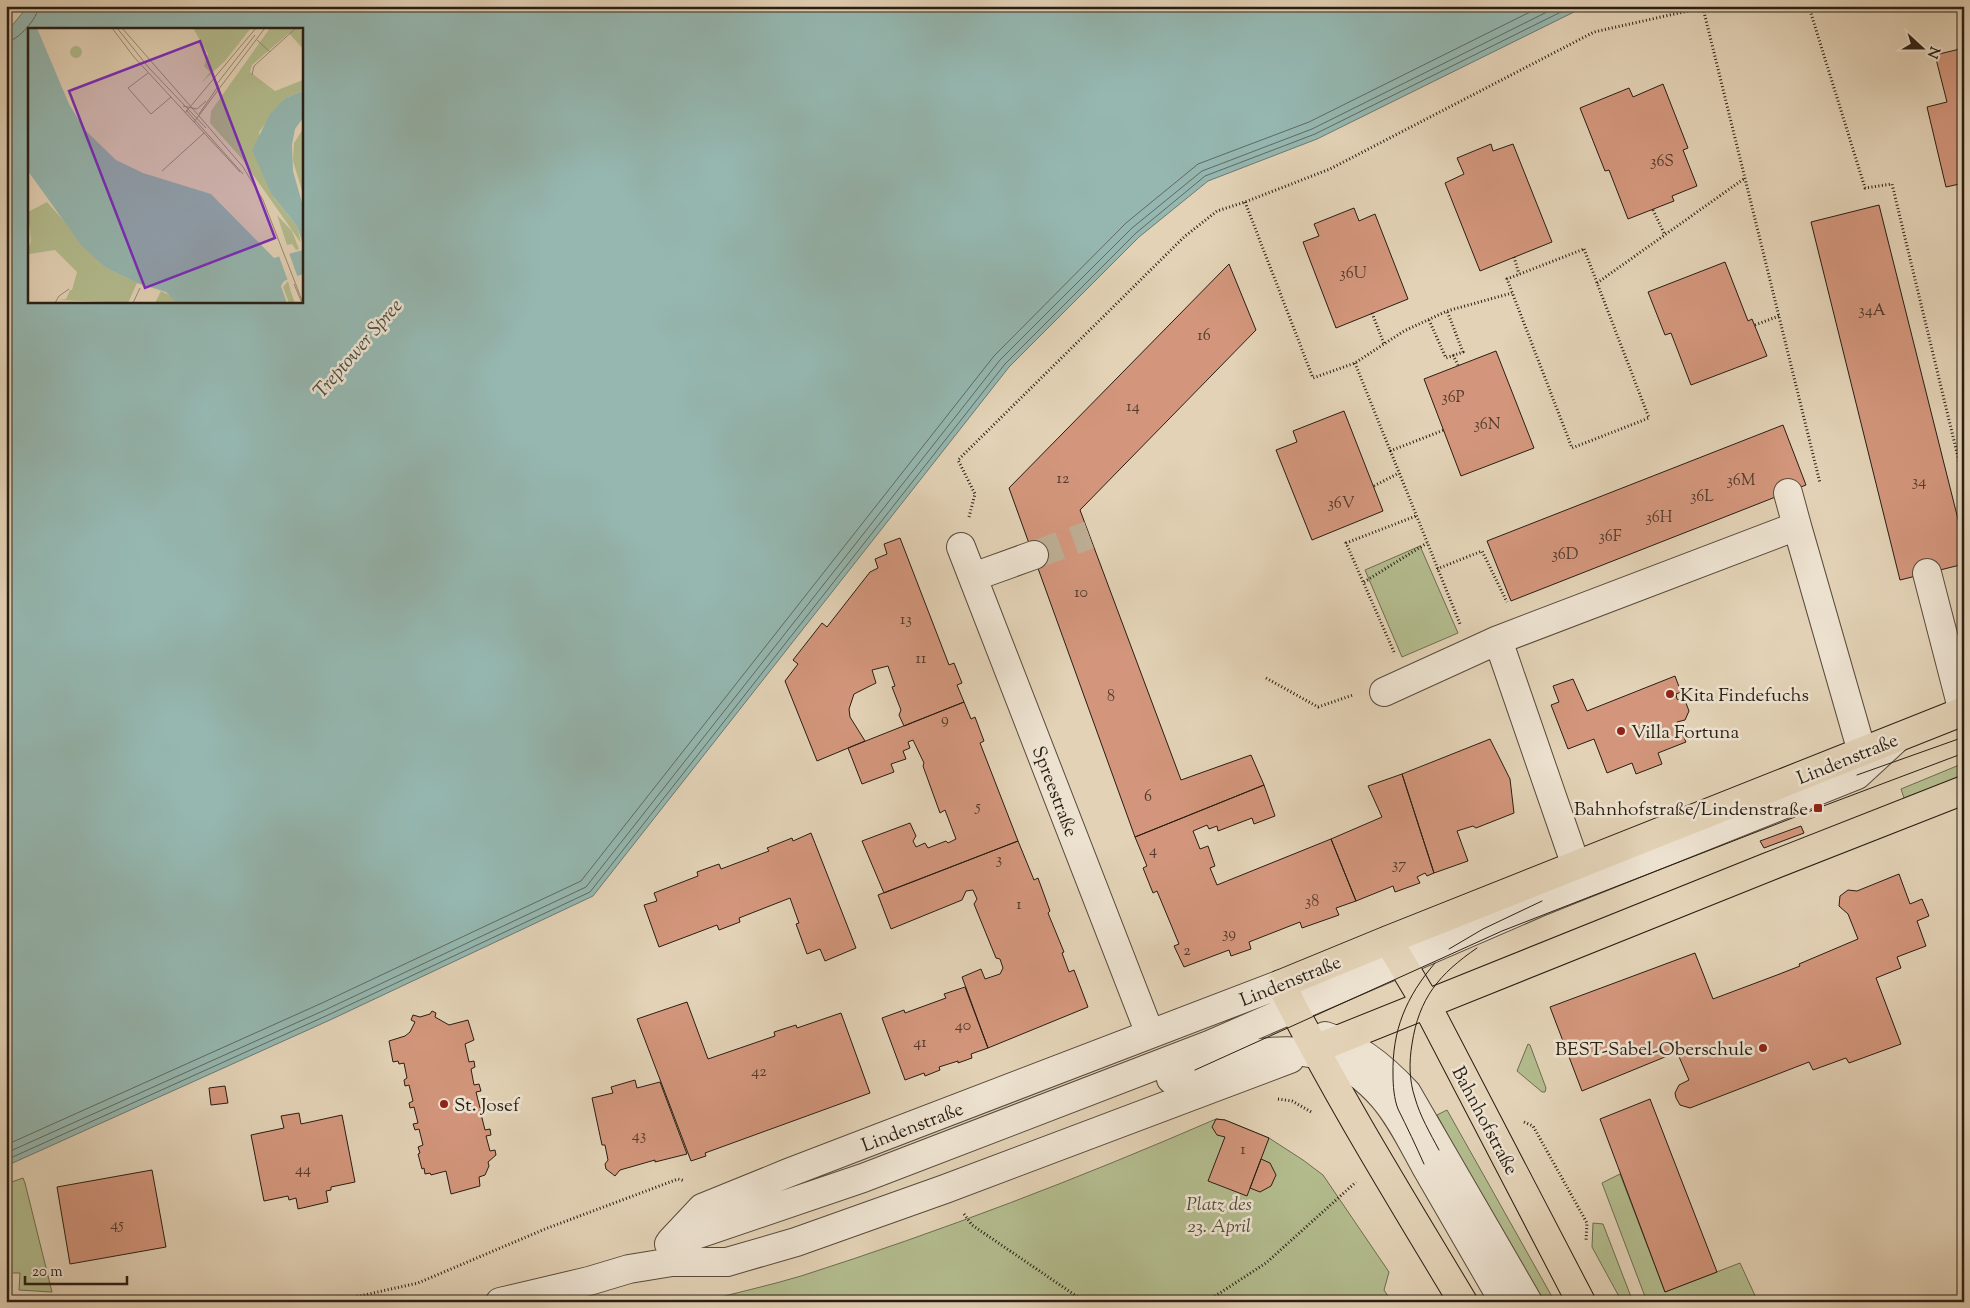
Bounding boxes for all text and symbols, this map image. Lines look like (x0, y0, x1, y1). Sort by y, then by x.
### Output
north arrow (1898, 22, 1948, 72)
inset map (28, 28, 302, 302)
text: N (1921, 43, 1944, 61)
house number: 36S (1650, 151, 1674, 174)
house number: 36U (1339, 263, 1367, 286)
water label: Treptower Spree (307, 293, 410, 406)
house number: 34A (1858, 300, 1886, 323)
house number: 16 (1197, 325, 1211, 348)
house number: 36P (1441, 387, 1465, 410)
house number: 14 (1126, 396, 1140, 419)
house number: 36N (1473, 414, 1501, 437)
house number: 12 (1057, 468, 1070, 491)
house number: 36M (1727, 470, 1756, 493)
house number: 34 (1912, 471, 1926, 494)
house number: 36L (1690, 486, 1714, 509)
house number: 36V (1327, 493, 1355, 516)
house number: 36H (1646, 507, 1673, 530)
house number: 36F (1598, 526, 1622, 549)
house number: 36D (1552, 544, 1578, 567)
house number: 10 (1074, 582, 1088, 605)
house number: 13 (900, 609, 912, 632)
house number: 11 (916, 648, 927, 671)
place label: Kita Findefuchs (1680, 683, 1809, 710)
house number: 8 (1107, 686, 1115, 709)
marker: Kita Findefuchs (1664, 688, 1676, 700)
house number: 9 (941, 709, 949, 732)
place label: Villa Fortuna (1631, 720, 1739, 747)
marker: Villa Fortuna (1615, 725, 1627, 737)
street label: Lindenstraße (1793, 728, 1903, 793)
street label: Spreestraße (1024, 743, 1083, 841)
house number: 6 (1144, 786, 1152, 809)
house number: 5 (974, 796, 981, 819)
place label: Bahnhofstraße/Lindenstraße (1574, 797, 1808, 824)
marker: Bahnhofstraße/Lindenstraße (1812, 802, 1824, 814)
house number: 4 (1149, 840, 1157, 863)
house number: 3 (996, 849, 1002, 872)
house number: 37 (1392, 854, 1406, 877)
house number: 38 (1305, 891, 1319, 914)
house number: 1 (1016, 894, 1022, 917)
house number: 39 (1222, 923, 1236, 946)
house number: 2 (1183, 940, 1191, 963)
street label: Lindenstraße (1236, 950, 1346, 1015)
house number: 40 (955, 1015, 971, 1038)
house number: 41 (913, 1032, 927, 1055)
place label: BEST-Sabel-Oberschule (1555, 1037, 1753, 1064)
marker: BEST-Sabel-Oberschule (1757, 1042, 1769, 1054)
house number: 42 (751, 1061, 767, 1084)
street label: Bahnhofstraße (1444, 1062, 1524, 1180)
place label: St. Josef (454, 1093, 521, 1120)
street label: Lindenstraße (858, 1096, 968, 1160)
marker: St. Josef (438, 1098, 450, 1110)
house number: 43 (632, 1125, 646, 1148)
house number: 1 (1240, 1139, 1246, 1162)
house number: 44 (295, 1159, 311, 1182)
park label: Platz des 23. April (1186, 1192, 1252, 1241)
house number: 45 (110, 1214, 124, 1237)
scale bar (25, 1253, 128, 1285)
text: 20 m (32, 1262, 63, 1283)

